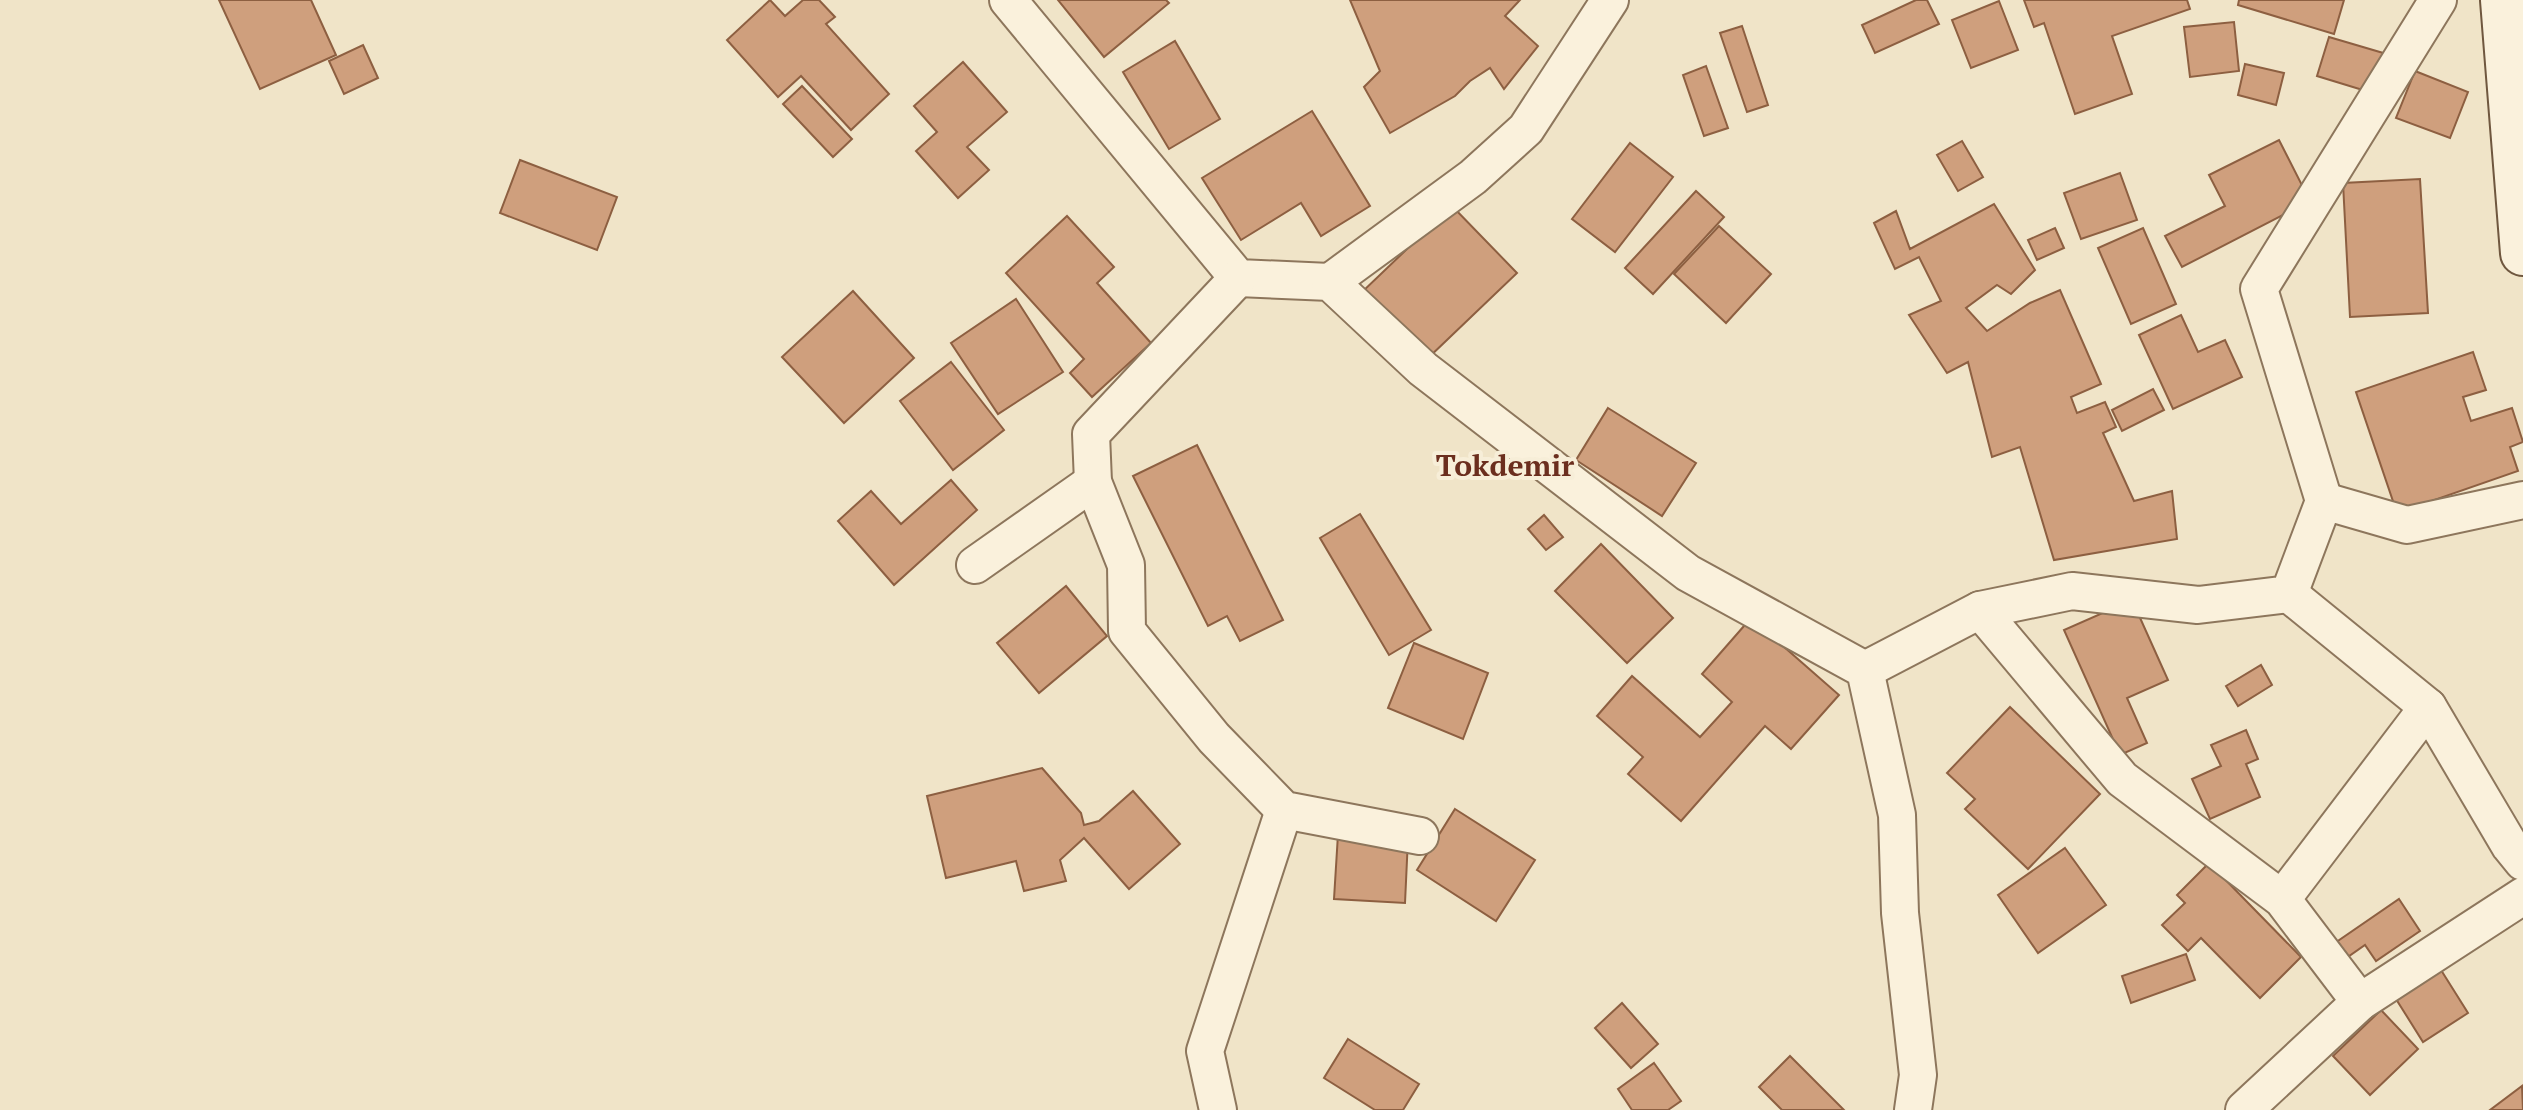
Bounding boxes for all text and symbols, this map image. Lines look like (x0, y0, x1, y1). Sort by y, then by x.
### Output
district label: Tokdemir (1436, 445, 1574, 485)

